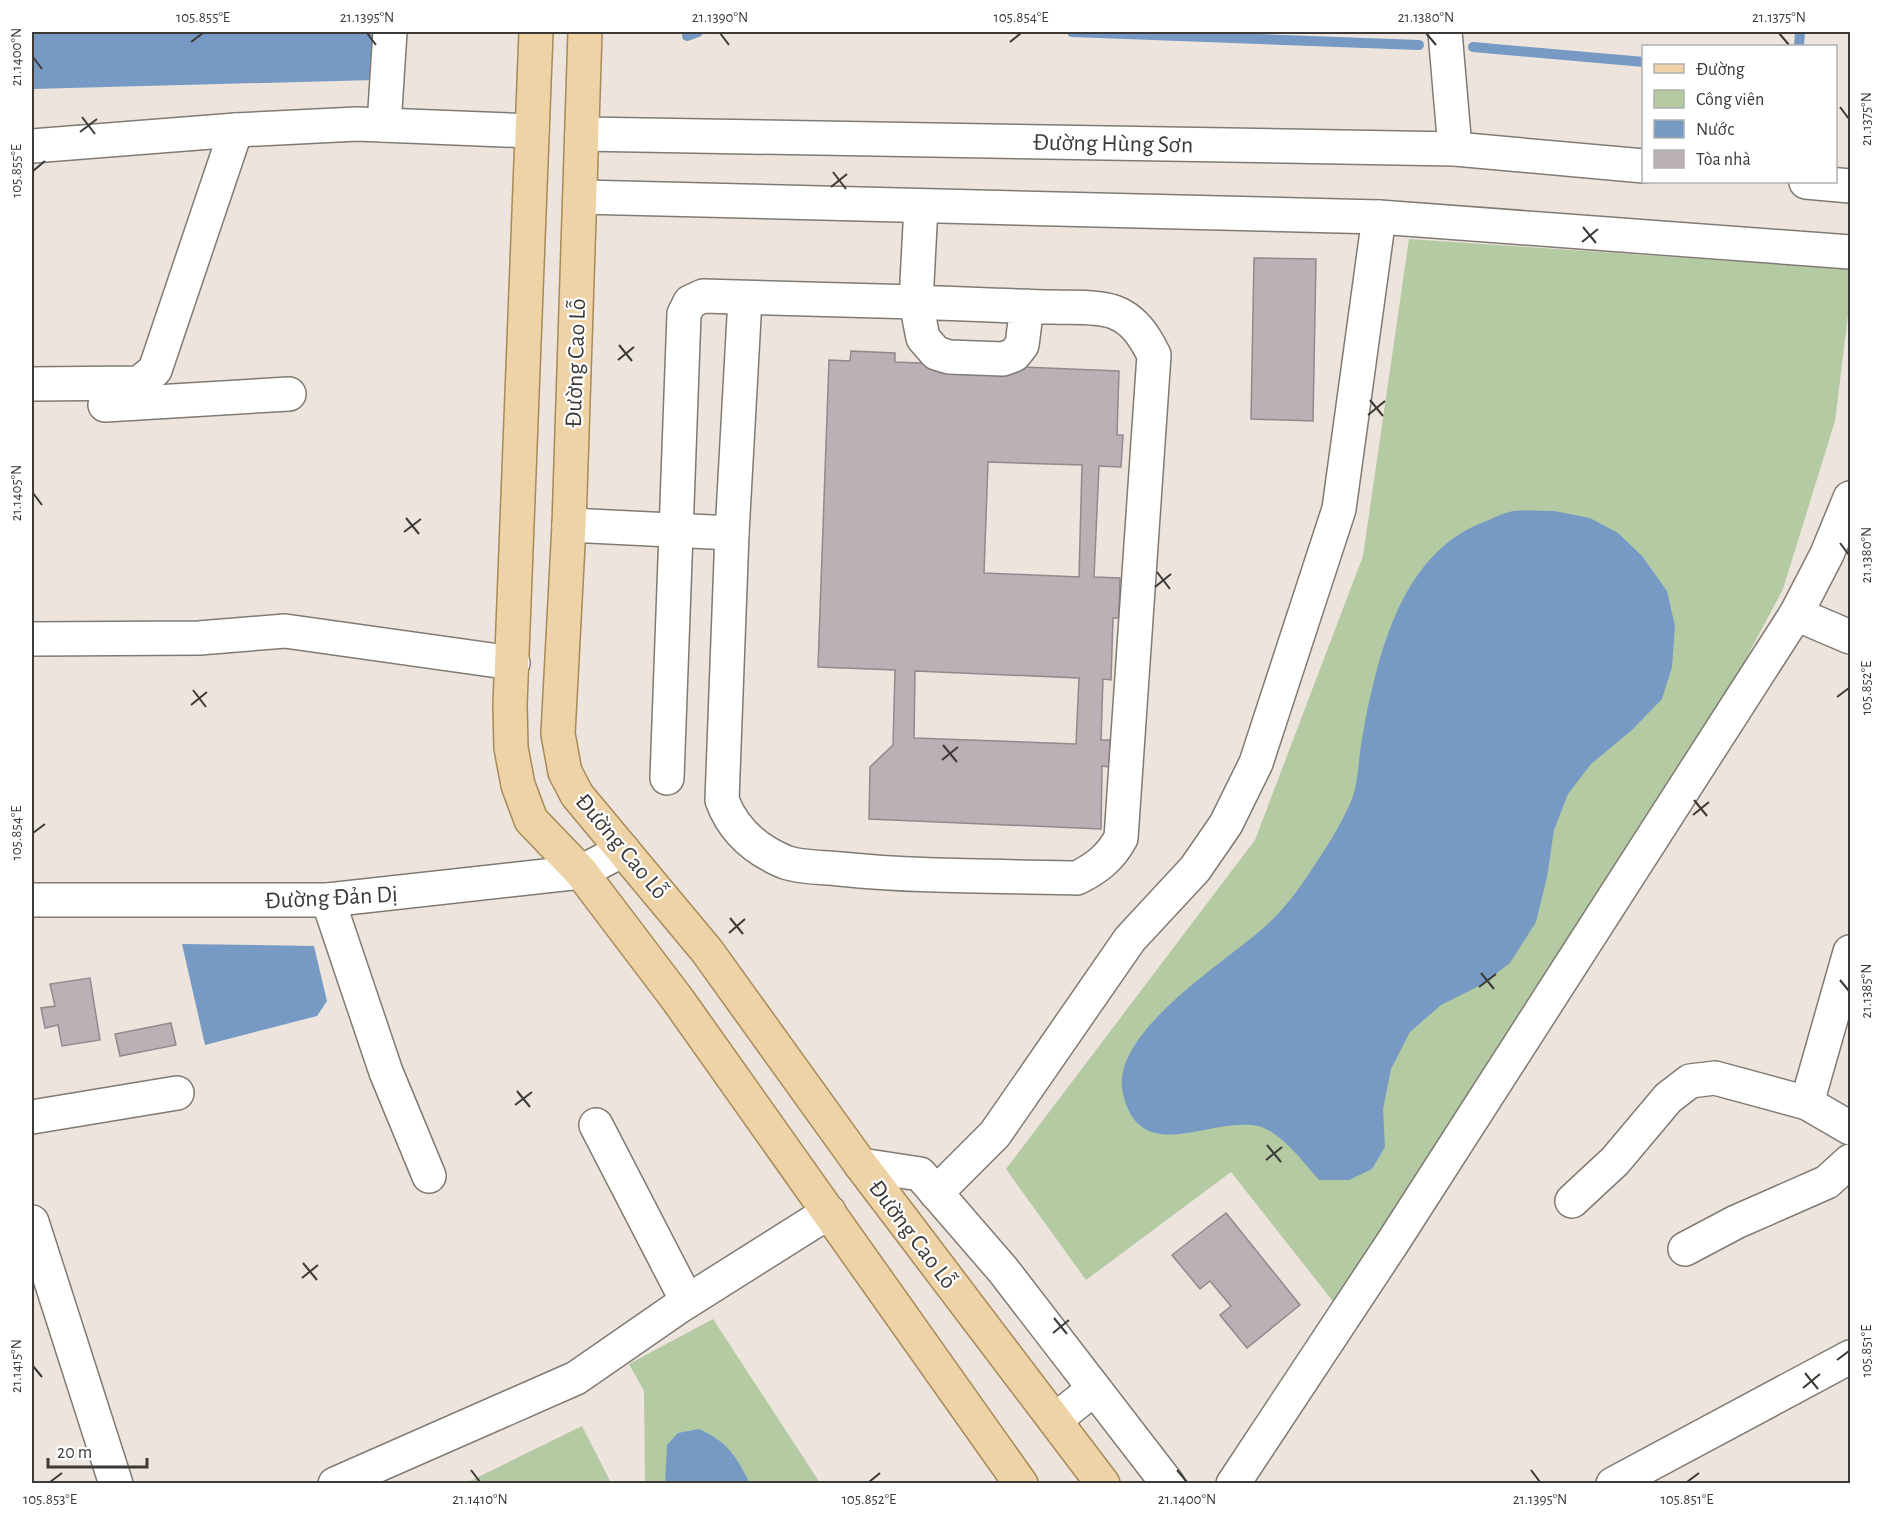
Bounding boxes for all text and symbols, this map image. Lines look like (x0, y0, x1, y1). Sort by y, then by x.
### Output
text: 105.855°E (176, 10, 230, 25)
text: 21.1395°N (340, 10, 394, 25)
text: 21.1390°N (692, 10, 748, 25)
text: 105.854°E (993, 10, 1049, 25)
text: 21.1380°N (1398, 10, 1454, 25)
text: 21.1375°N (1752, 10, 1806, 25)
text: 21.1400°N (9, 28, 24, 86)
legend (1642, 45, 1837, 183)
text: Đường (1696, 61, 1745, 79)
text: Công viên (1696, 91, 1764, 109)
text: 21.1375°N (1859, 92, 1874, 146)
text: Nước (1696, 121, 1734, 139)
street label: Đường Hùng Sơn (1033, 131, 1193, 157)
text: 105.855°E (9, 144, 24, 198)
text: Tòa nhà (1696, 151, 1751, 169)
street label: Đường Cao Lỗ (561, 298, 590, 428)
text: 21.1405°N (9, 465, 24, 521)
text: 21.1380°N (1859, 527, 1874, 583)
text: 105.852°E (1859, 661, 1874, 715)
street label: Đường Cao Lỗ (570, 789, 673, 904)
text: 105.854°E (9, 805, 24, 861)
street label: Đường Đản Dị (264, 883, 398, 913)
text: 21.1385°N (1859, 964, 1874, 1018)
street label: Đường Cao Lỗ (864, 1175, 962, 1294)
text: 105.851°E (1859, 1325, 1874, 1377)
text: 21.1415°N (9, 1339, 24, 1393)
scale bar (48, 1431, 147, 1469)
text: 20 m (57, 1444, 92, 1462)
text: 105.853°E (23, 1492, 77, 1507)
text: 21.1410°N (452, 1492, 508, 1507)
text: 105.852°E (842, 1492, 896, 1507)
text: 21.1400°N (1158, 1492, 1216, 1507)
text: 21.1395°N (1513, 1492, 1567, 1507)
text: 105.851°E (1661, 1492, 1713, 1507)

